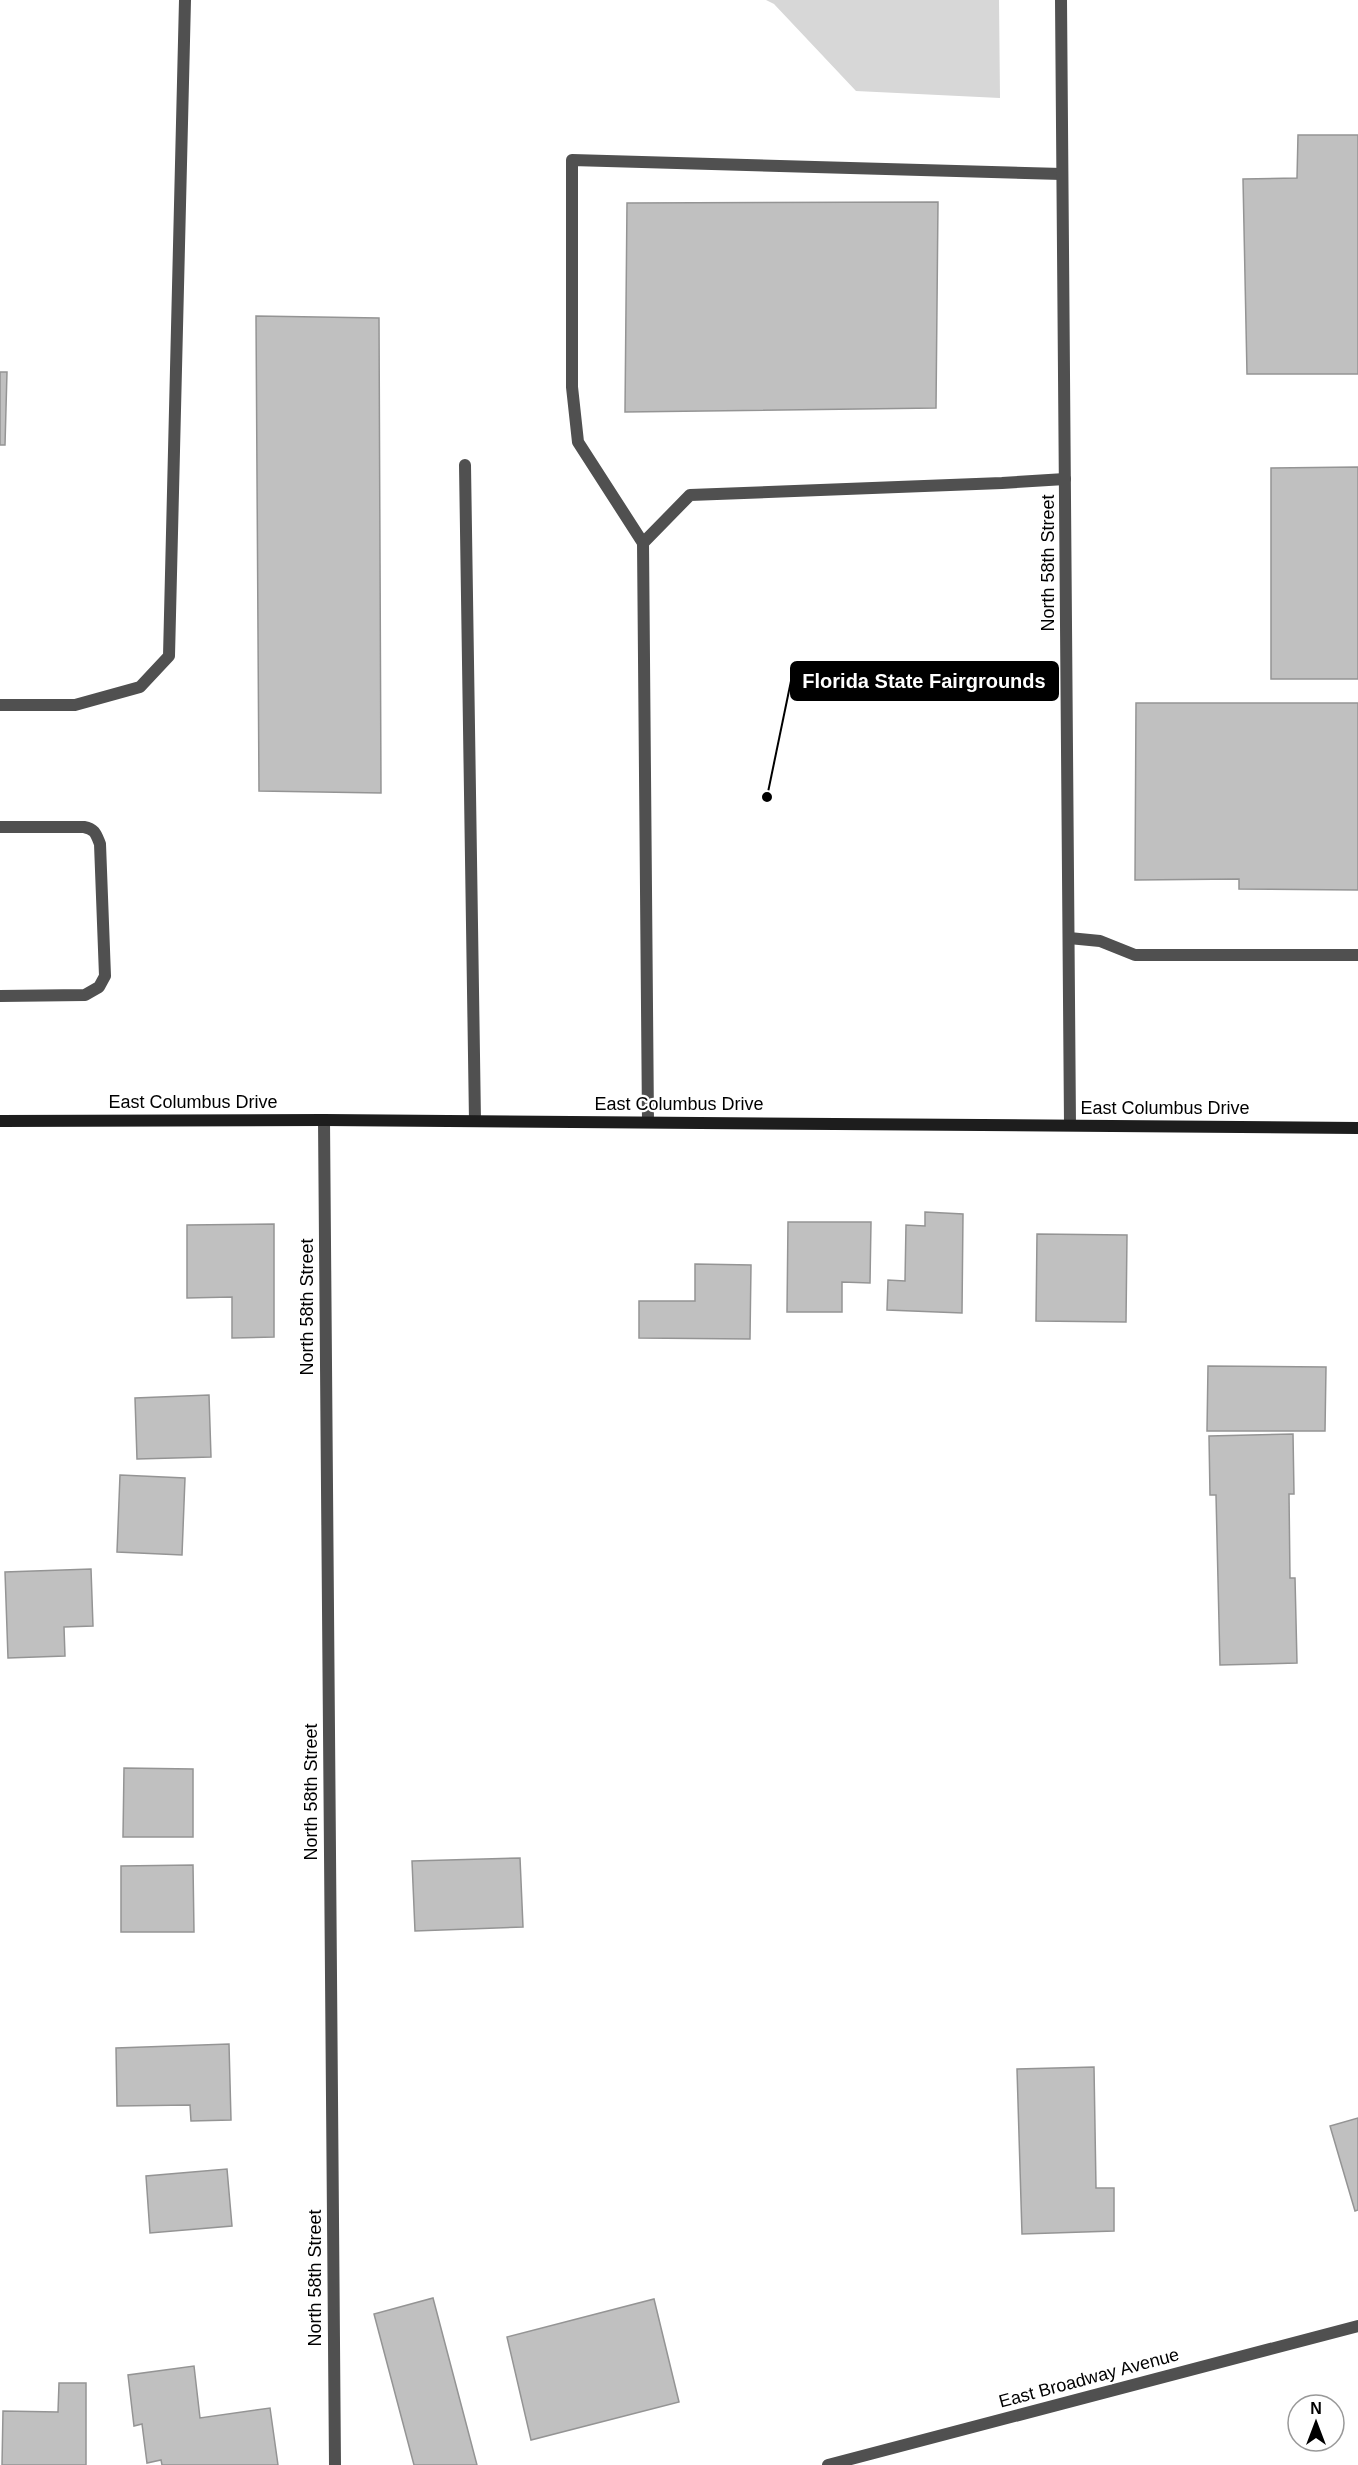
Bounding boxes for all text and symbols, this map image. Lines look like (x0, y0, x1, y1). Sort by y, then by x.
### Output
street label: North 58th Street (1038, 494, 1058, 632)
callout: Florida State Fairgrounds (791, 662, 1058, 700)
text: Florida State Fairgrounds (802, 670, 1046, 692)
street label: East Columbus Drive (108, 1092, 278, 1112)
street label: East Columbus Drive (594, 1094, 764, 1114)
street label: East Columbus Drive (1080, 1098, 1250, 1118)
street label: North 58th Street (297, 1238, 317, 1376)
street label: North 58th Street (301, 1723, 321, 1861)
street label: North 58th Street (305, 2209, 325, 2347)
street label: East Broadway Avenue (997, 2344, 1181, 2412)
north arrow (1286, 2393, 1346, 2453)
text: N (1310, 2400, 1322, 2417)

